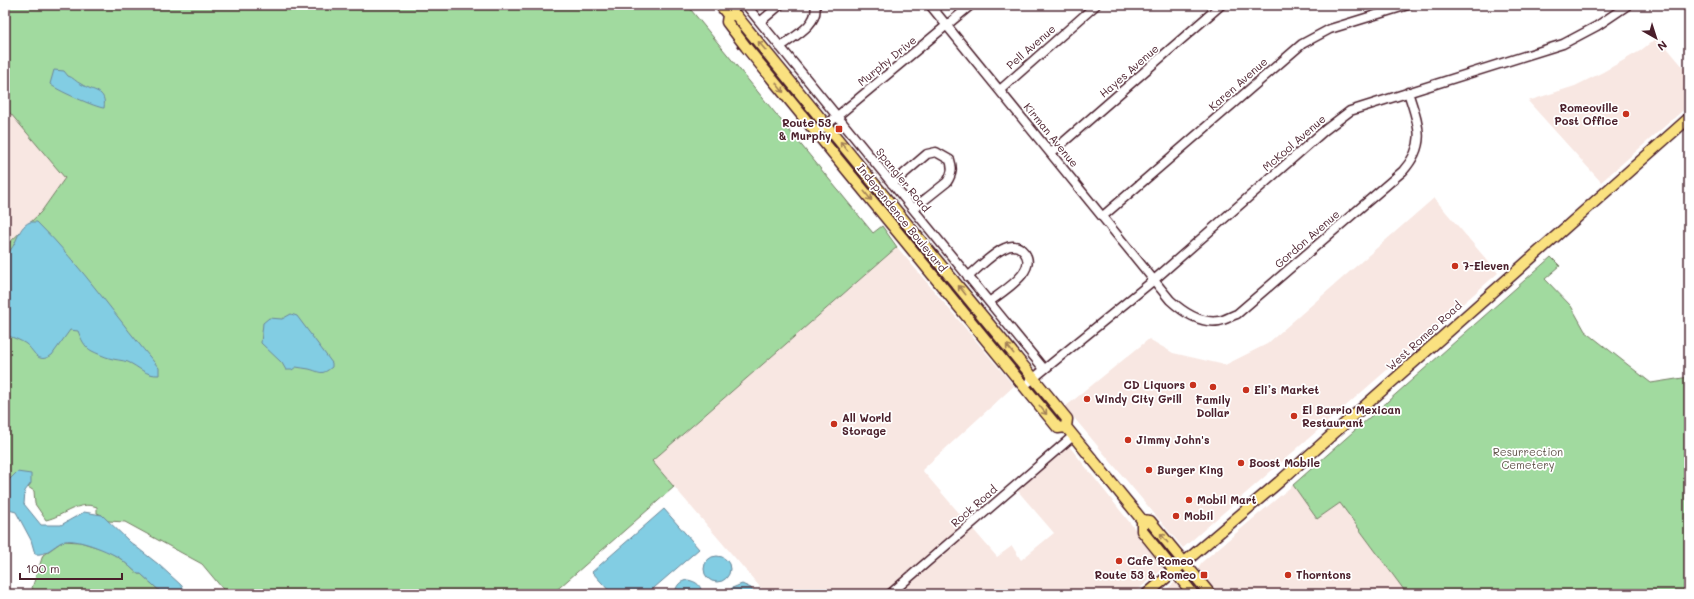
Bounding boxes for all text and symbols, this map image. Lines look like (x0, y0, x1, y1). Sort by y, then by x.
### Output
north arrow (1636, 18, 1676, 58)
street label: Pell Avenue (1003, 21, 1059, 72)
street label: Murphy Drive (854, 32, 919, 89)
text: N (1655, 38, 1671, 55)
one-way arrow (757, 40, 766, 51)
street label: Hayes Avenue (1096, 41, 1162, 101)
street label: Karen Avenue (1205, 54, 1270, 113)
one-way arrow (776, 82, 785, 93)
street label: Kirman Avenue (1021, 99, 1082, 170)
place label: Romeoville Post Office (1554, 100, 1618, 128)
marker: Romeoville Post Office (1621, 109, 1631, 119)
street label: McKool Avenue (1259, 111, 1329, 174)
place label: Route 53 & Murphy (779, 115, 831, 143)
marker: Route 53 & Murphy (834, 124, 844, 134)
one-way arrow (839, 141, 848, 152)
street label: Spangler Road (873, 145, 934, 215)
street label: Independence Boulevard (854, 160, 951, 275)
one-way arrow (863, 190, 872, 201)
street label: Gordon Avenue (1271, 206, 1342, 271)
place label: 7-Eleven (1463, 258, 1509, 273)
marker: 7-Eleven (1450, 261, 1460, 271)
one-way arrow (957, 285, 966, 296)
street label: West Romeo Road (1383, 298, 1465, 374)
one-way arrow (1005, 344, 1014, 355)
place label: CD Liquors (1124, 377, 1185, 392)
marker: CD Liquors (1188, 380, 1198, 390)
marker: Family Dollar (1208, 382, 1218, 392)
place label: Eli’s Market (1254, 382, 1319, 397)
marker: Eli’s Market (1241, 385, 1251, 395)
place label: Windy City Grill (1095, 391, 1182, 406)
place label: Family Dollar (1195, 392, 1231, 420)
marker: Windy City Grill (1082, 394, 1092, 404)
place label: El Barrio Mexican Restaurant (1302, 402, 1401, 430)
one-way arrow (1039, 405, 1048, 415)
place label: All World Storage (842, 410, 891, 438)
marker: El Barrio Mexican Restaurant (1289, 411, 1299, 421)
marker: All World Storage (829, 419, 839, 429)
place label: Jimmy John's (1136, 432, 1210, 447)
marker: Jimmy John's (1123, 435, 1133, 445)
park label: Resurrection Cemetery (1493, 444, 1563, 472)
place label: Boost Mobile (1249, 455, 1320, 470)
marker: Boost Mobile (1236, 458, 1246, 468)
place label: Burger King (1157, 462, 1224, 477)
marker: Burger King (1144, 465, 1154, 475)
street label: Rock Road (947, 481, 1000, 530)
place label: Mobil Mart (1197, 492, 1257, 507)
marker: Mobil Mart (1184, 495, 1194, 505)
place label: Mobil (1184, 508, 1213, 523)
marker: Mobil (1171, 511, 1181, 521)
one-way arrow (1160, 533, 1169, 544)
place label: Cafe Romeo (1127, 553, 1194, 568)
scale bar (20, 555, 122, 581)
marker: Cafe Romeo (1114, 556, 1124, 566)
text: 100 m (26, 560, 60, 576)
place label: Route 53 & Romeo (1095, 567, 1196, 582)
place label: Thorntons (1296, 567, 1351, 582)
marker: Route 53 & Romeo (1199, 570, 1209, 580)
marker: Thorntons (1283, 570, 1293, 580)

